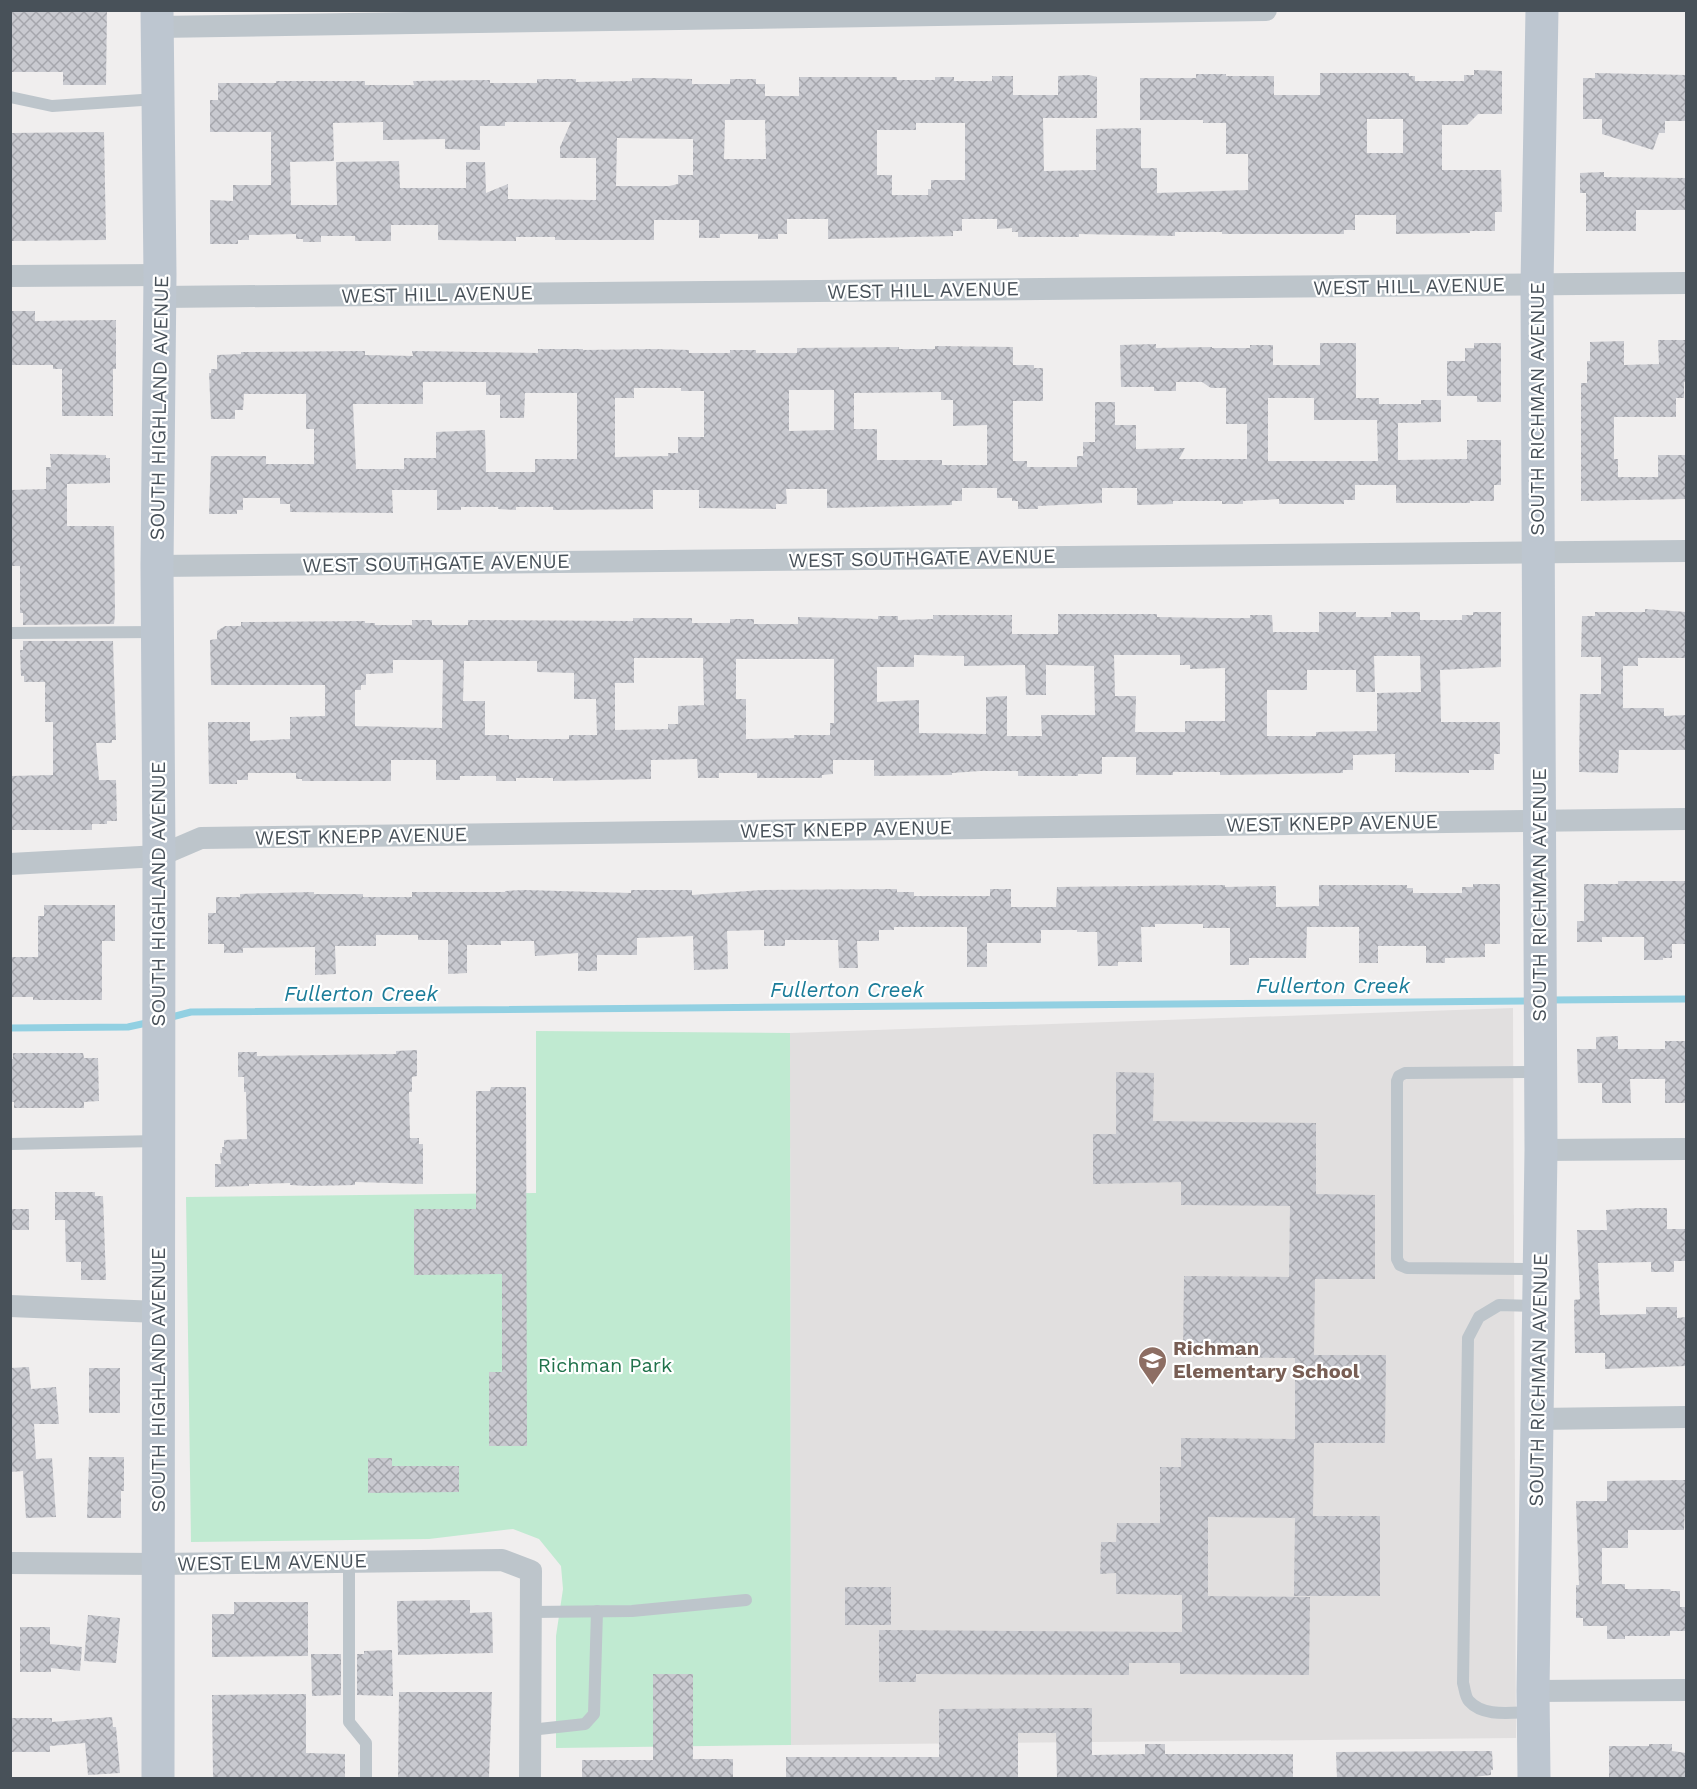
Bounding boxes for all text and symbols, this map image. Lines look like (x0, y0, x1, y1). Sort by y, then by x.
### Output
street label: WEST HILL AVENUE (1313, 272, 1505, 300)
street label: SOUTH HIGHLAND AVENUE (145, 275, 173, 541)
street label: WEST HILL AVENUE (827, 276, 1019, 304)
street label: WEST HILL AVENUE (341, 280, 533, 308)
street label: SOUTH RICHMAN AVENUE (1525, 282, 1549, 536)
street label: WEST SOUTHGATE AVENUE (788, 544, 1056, 572)
street label: WEST SOUTHGATE AVENUE (302, 549, 570, 577)
street label: SOUTH HIGHLAND AVENUE (146, 762, 170, 1026)
street label: SOUTH RICHMAN AVENUE (1527, 768, 1551, 1022)
street label: WEST KNEPP AVENUE (1226, 809, 1438, 837)
street label: WEST KNEPP AVENUE (740, 815, 952, 843)
street label: WEST KNEPP AVENUE (255, 822, 467, 850)
water label: Fullerton Creek (1256, 973, 1411, 998)
water label: Fullerton Creek (770, 977, 925, 1002)
water label: Fullerton Creek (284, 981, 439, 1006)
street label: SOUTH HIGHLAND AVENUE (146, 1248, 170, 1512)
street label: SOUTH RICHMAN AVENUE (1524, 1253, 1552, 1507)
place label: Richman Elementary School (1173, 1336, 1360, 1383)
school or university icon: Richman Elementary School (1136, 1344, 1168, 1386)
park label: Richman Park (538, 1353, 672, 1377)
street label: WEST ELM AVENUE (177, 1548, 367, 1576)

